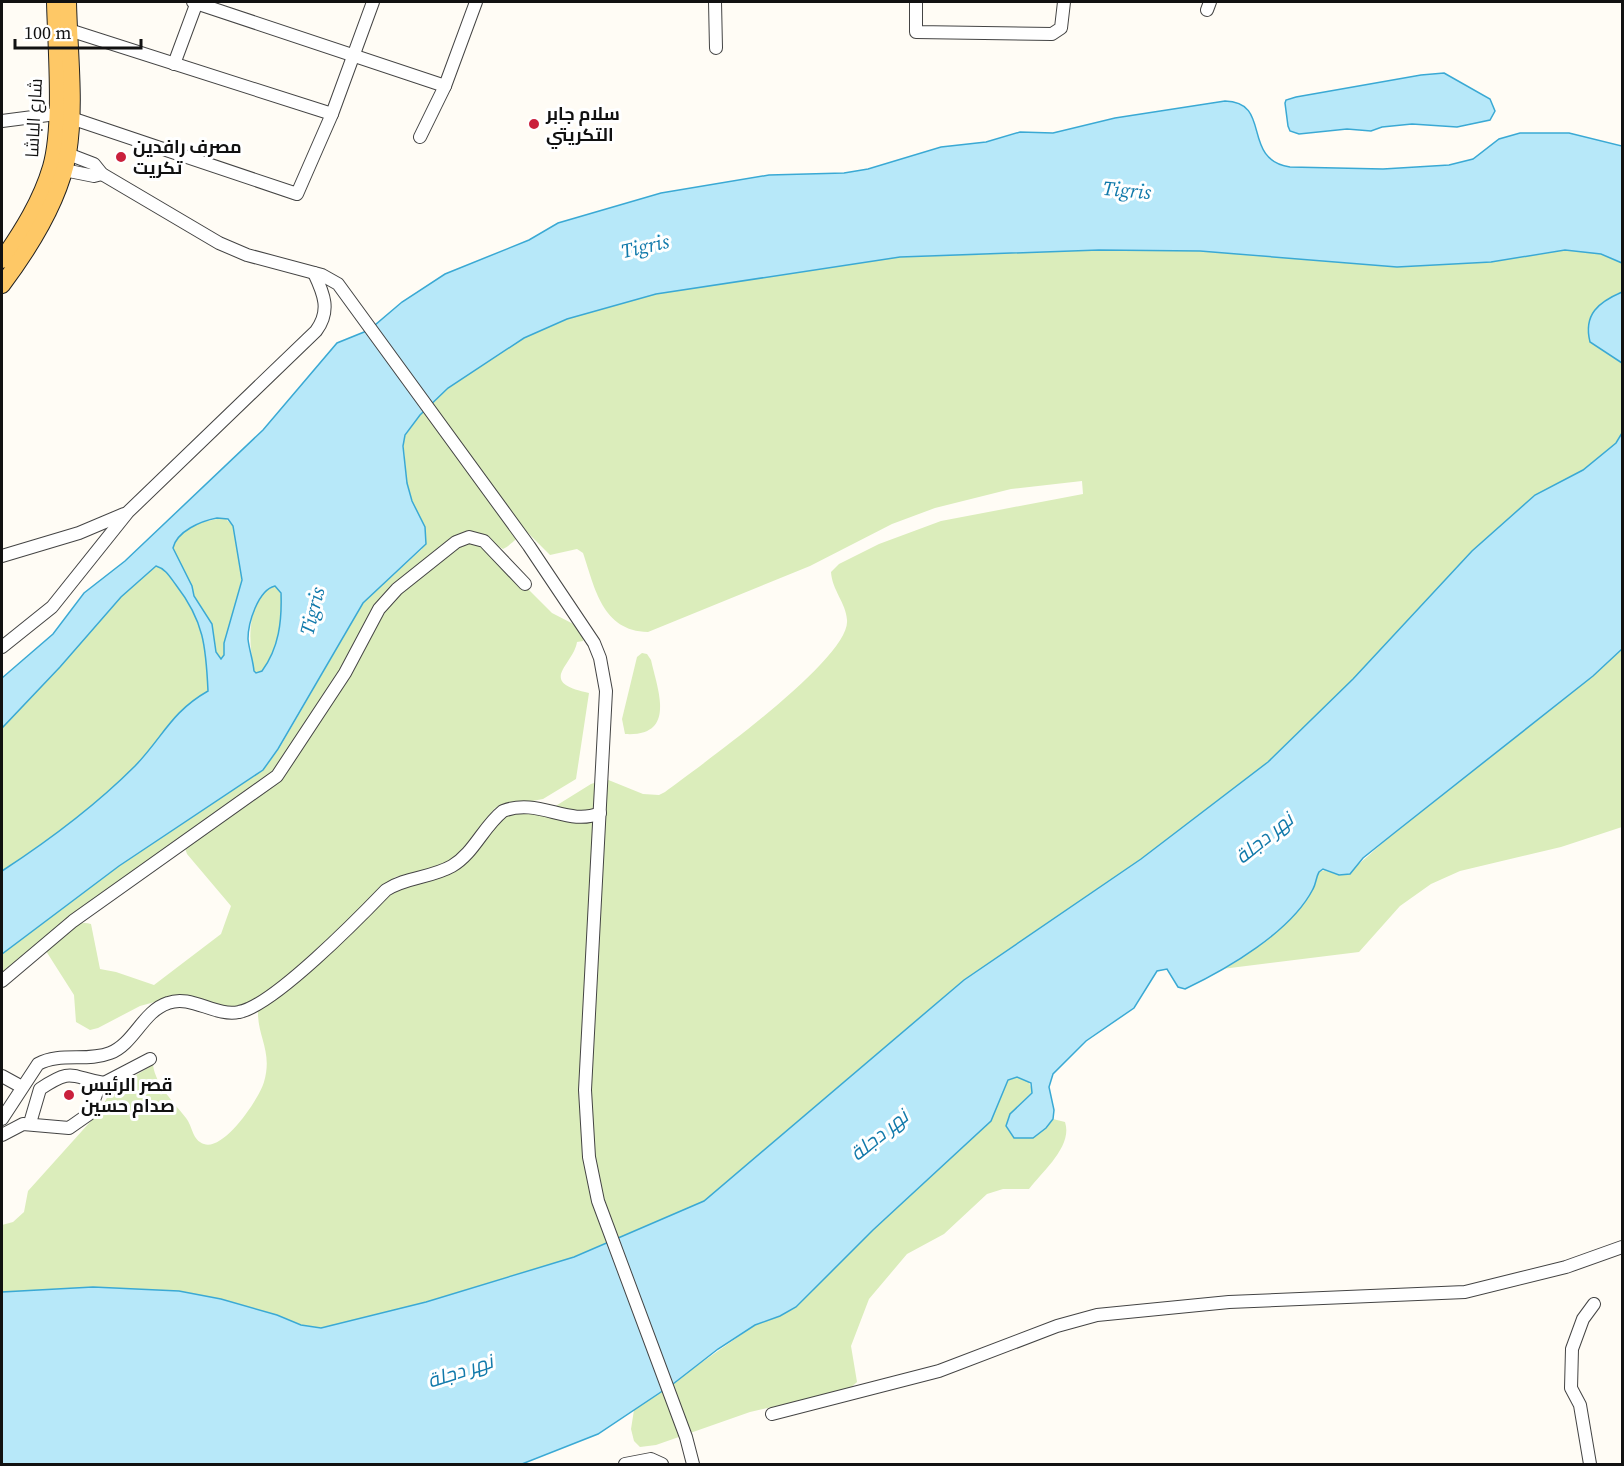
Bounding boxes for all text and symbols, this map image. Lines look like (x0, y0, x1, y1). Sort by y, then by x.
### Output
scale bar (15, 12, 141, 50)
text: 100 m (24, 20, 71, 45)
street label: شارع الباشا (19, 78, 48, 158)
place label: سلام جابر التكريتي (545, 101, 620, 150)
marker: سلام جابر التكريتي (527, 117, 541, 131)
place label: مصرف رافدين تكريت (133, 134, 242, 180)
marker: مصرف رافدين تكريت (114, 150, 128, 164)
water label: Tigris (1102, 174, 1153, 206)
water label: Tigris (618, 227, 673, 265)
water label: Tigris (293, 583, 332, 638)
water label: نهر دجلة (1229, 804, 1301, 870)
place label: قصر الرئيس صدام حسين (81, 1072, 175, 1118)
marker: قصر الرئيس صدام حسين (62, 1088, 76, 1102)
water label: نهر دجلة (844, 1101, 916, 1167)
water label: نهر دجلة (423, 1346, 499, 1395)

